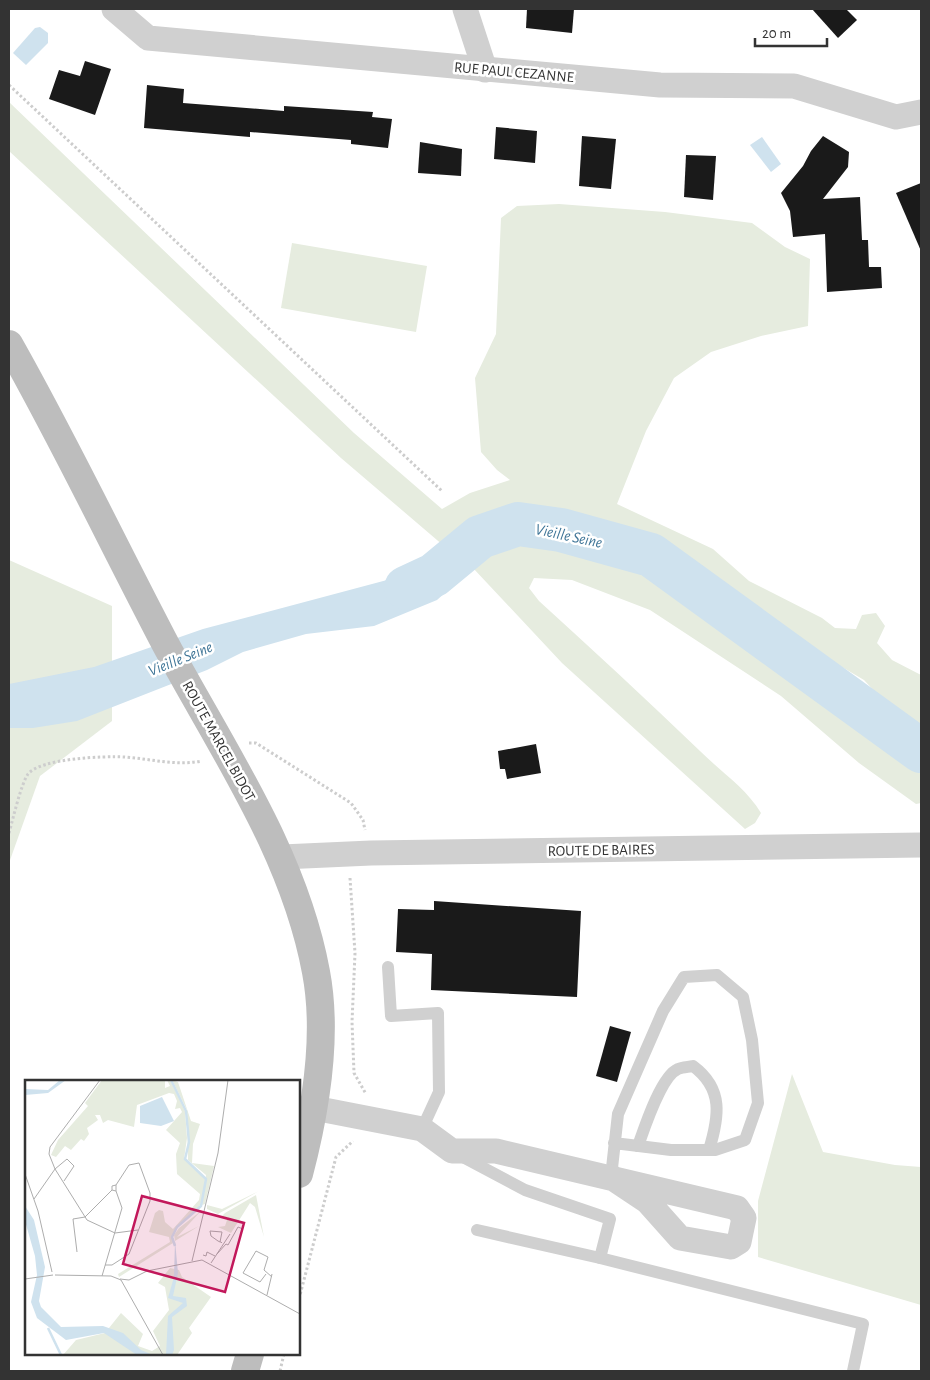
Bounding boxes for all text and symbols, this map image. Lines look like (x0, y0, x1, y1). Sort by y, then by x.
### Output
scale bar (755, 15, 828, 47)
text: 20 m (762, 26, 791, 41)
street label: RUE PAUL CEZANNE (454, 60, 574, 85)
water label: Vieille Seine (534, 521, 604, 551)
water label: Vieille Seine (146, 639, 215, 679)
street label: ROUTE MARCEL BIDOT (179, 679, 258, 804)
street label: ROUTE DE BAIRES (547, 842, 655, 859)
inset map (25, 1080, 300, 1355)

